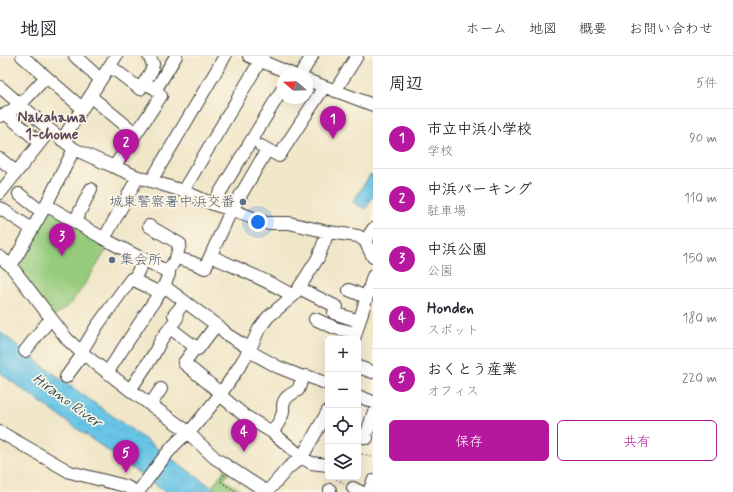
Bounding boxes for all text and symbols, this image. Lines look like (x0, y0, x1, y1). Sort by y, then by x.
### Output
text: 地図 (20, 17, 58, 42)
text: ホーム (466, 20, 507, 38)
text: 地図 (529, 20, 557, 38)
text: 概要 (579, 20, 607, 38)
text: お問い合わせ (629, 20, 713, 38)
north arrow (277, 68, 313, 104)
text: 周辺 (389, 73, 423, 95)
text: 5件 (696, 75, 717, 92)
pin: 1 (320, 106, 346, 139)
district label: Nakahama 1-chome (18, 108, 87, 145)
text: 市立中浜小学校 (427, 120, 532, 140)
pin: 2 (113, 129, 139, 162)
text: 1 (399, 130, 405, 147)
text: 90 m (689, 130, 717, 147)
text: 学校 (427, 143, 453, 160)
text: 中浜パーキング (427, 180, 532, 200)
text: 2 (399, 190, 405, 207)
text: 110 m (684, 190, 717, 207)
place label: 城東警察署中浜交番 (109, 193, 235, 211)
marker: 城東警察署中浜交番 (238, 197, 248, 207)
text: 駐車場 (427, 203, 466, 220)
your location (248, 212, 268, 232)
pin: 3 (49, 223, 75, 256)
text: 中浜公園 (427, 240, 487, 260)
text: 3 (399, 250, 405, 267)
text: 150 m (683, 250, 717, 267)
place label: 集会所 (120, 251, 162, 269)
marker: 集会所 (107, 255, 117, 265)
text: 公園 (427, 263, 453, 280)
text: Honden (427, 299, 474, 319)
text: 4 (398, 310, 406, 327)
text: 180 m (682, 310, 717, 327)
text: スポット (427, 322, 479, 339)
map controls (325, 336, 361, 480)
button: + (325, 336, 361, 372)
text: おくとう産業 (427, 360, 517, 380)
water label: Hirano River (29, 369, 107, 434)
text: 5 (398, 370, 406, 387)
text: 220 m (682, 370, 717, 387)
button: − (325, 372, 361, 408)
text: オフィス (427, 383, 479, 400)
button: locate (325, 408, 361, 444)
pin: 4 (231, 419, 257, 452)
button: 保存 (389, 420, 549, 461)
button: 共有 (557, 420, 717, 461)
pin: 5 (113, 440, 139, 473)
button: layers (325, 444, 361, 480)

